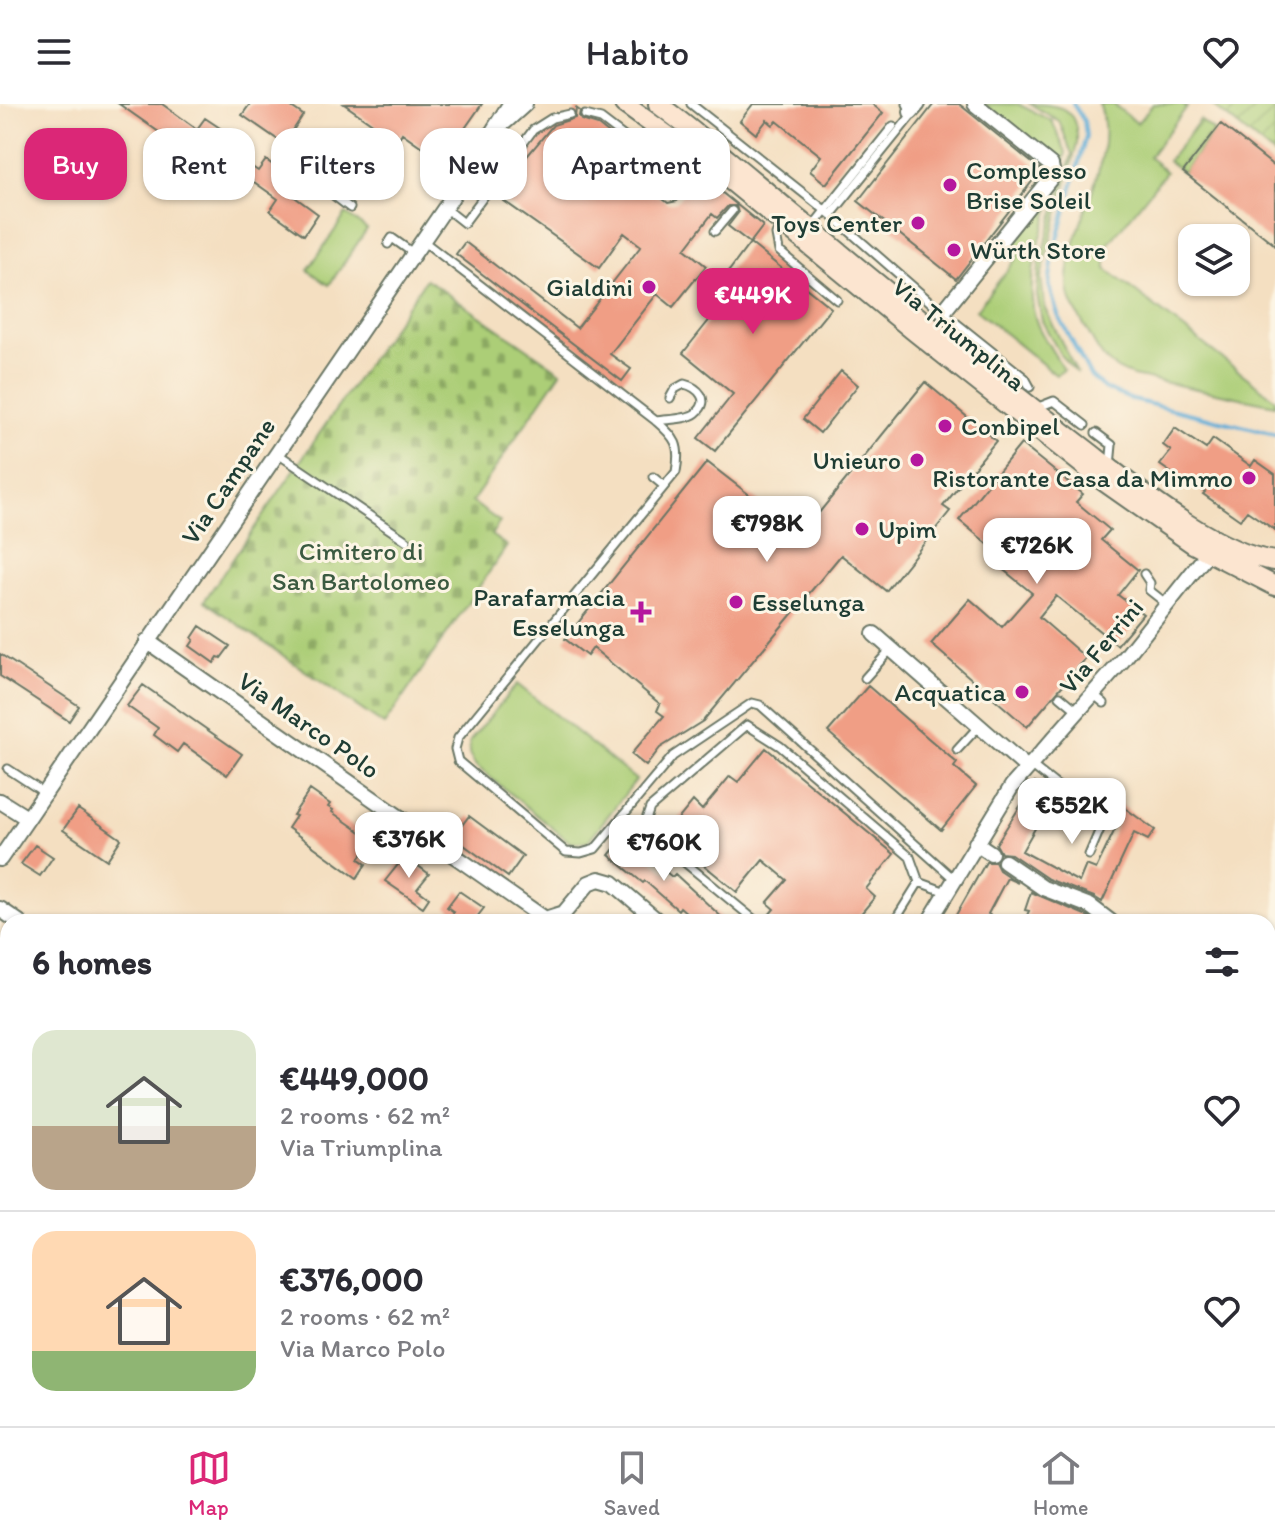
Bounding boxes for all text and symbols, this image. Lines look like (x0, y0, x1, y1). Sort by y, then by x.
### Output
icon: menu (32, 30, 76, 74)
icon: heart (1199, 30, 1243, 74)
text: Habito (586, 31, 689, 74)
chip: Buy (24, 128, 127, 200)
chip: Rent (143, 128, 255, 200)
chip: Filters (271, 128, 404, 200)
chip: New (420, 128, 527, 200)
chip: Apartment (543, 128, 730, 200)
place label: Complesso Brise Soleil (966, 154, 1091, 216)
marker: Complesso Brise Soleil (941, 176, 959, 194)
place label: Toys Center (771, 207, 902, 239)
marker: Toys Center (909, 214, 927, 232)
map controls (1178, 224, 1250, 296)
button: layers (1178, 224, 1250, 296)
place label: Würth Store (970, 234, 1106, 266)
marker: Würth Store (945, 241, 963, 259)
pin: €449K (697, 268, 809, 336)
street label: Via Triumplina (886, 270, 1033, 398)
place label: Gialdini (546, 271, 633, 303)
marker: Gialdini (640, 278, 658, 296)
text: €449K (715, 278, 791, 310)
place label: Conbipel (961, 410, 1060, 442)
street label: Via Campane (174, 411, 282, 551)
marker: Conbipel (936, 417, 954, 435)
place label: Unieuro (812, 444, 901, 476)
marker: Unieuro (908, 451, 926, 469)
place label: Ristorante Casa da Mimmo (932, 462, 1233, 494)
marker: Ristorante Casa da Mimmo (1240, 469, 1258, 487)
pin: €798K (711, 496, 823, 564)
text: €798K (731, 506, 803, 538)
place label: Upim (878, 513, 937, 545)
pin: €726K (981, 518, 1093, 586)
marker: Upim (853, 520, 871, 538)
text: €726K (1001, 528, 1073, 560)
park label: Cimitero di San Bartolomeo (272, 535, 450, 597)
place label: Parafarmacia Esselunga (473, 581, 626, 643)
place label: Esselunga (752, 586, 865, 618)
street label: Via Ferrini (1052, 592, 1150, 700)
marker: Esselunga (727, 593, 745, 611)
marker: Parafarmacia Esselunga (632, 603, 650, 621)
street label: Via Marco Polo (232, 664, 386, 786)
place label: Acquatica (895, 676, 1006, 708)
marker: Acquatica (1013, 683, 1031, 701)
pin: €552K (1016, 778, 1128, 846)
text: €552K (1036, 788, 1108, 820)
pin: €376K (353, 812, 465, 880)
pin: €760K (608, 815, 720, 883)
text: €376K (373, 822, 445, 854)
text: €760K (627, 825, 701, 857)
icon: filters (1200, 940, 1244, 984)
text: 6 homes (32, 942, 152, 983)
text: €449,000 (280, 1058, 429, 1099)
icon: home (96, 1062, 192, 1158)
icon: heart (1200, 1088, 1244, 1132)
text: 2 rooms · 62 m² (280, 1099, 450, 1131)
text: Via Triumplina (280, 1131, 443, 1163)
text: €376,000 (280, 1259, 424, 1300)
icon: home (96, 1263, 192, 1359)
icon: heart (1200, 1289, 1244, 1333)
text: 2 rooms · 62 m² (280, 1300, 450, 1332)
text: Via Marco Polo (280, 1332, 445, 1364)
tab: Map (187, 1446, 231, 1521)
tab: Saved (604, 1446, 660, 1521)
tab: Home (1033, 1446, 1088, 1521)

